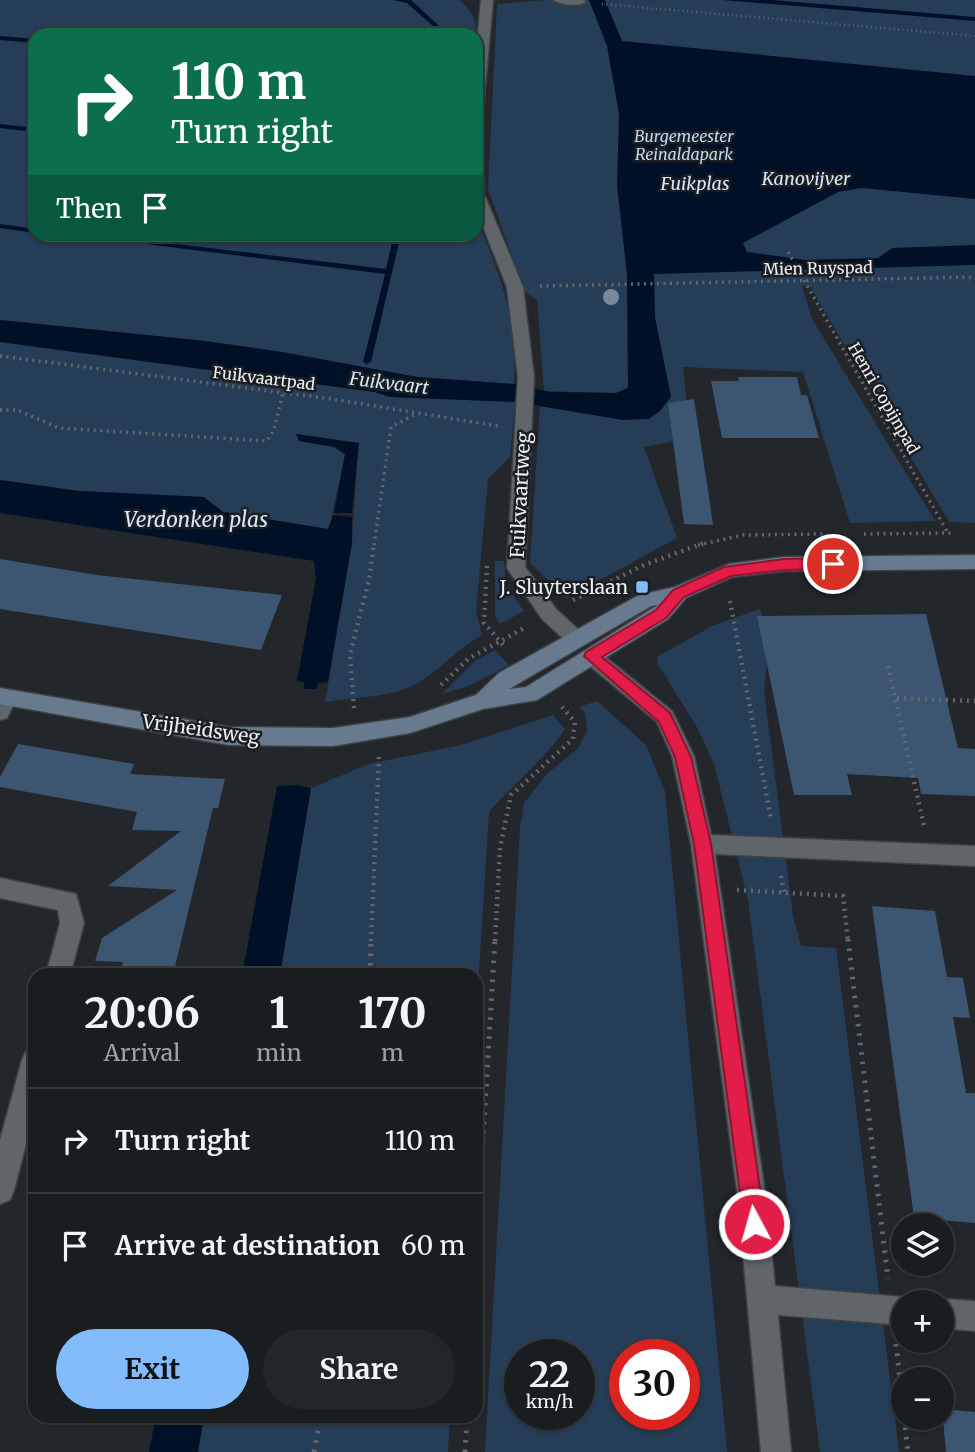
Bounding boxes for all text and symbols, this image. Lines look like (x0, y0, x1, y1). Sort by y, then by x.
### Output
text: 110 m (171, 51, 306, 112)
icon: right (56, 56, 147, 147)
text: Turn right (171, 112, 333, 152)
park label: Burgemeester Reinaldapark (634, 126, 734, 164)
water label: Kanovijver (761, 167, 851, 190)
water label: Fuikplas (660, 172, 729, 195)
icon: arrive (136, 189, 174, 227)
text: Then (56, 192, 122, 225)
street label: Mien Ruyspad (763, 257, 873, 279)
street label: Henri Copijnpad (844, 339, 924, 458)
street label: Fuikvaartpad (212, 362, 317, 394)
water label: Fuikvaart (347, 367, 431, 399)
street label: Fuikvaartweg (505, 431, 535, 559)
water label: Verdonken plas (124, 506, 268, 533)
pin (803, 534, 863, 594)
icon: arrive (814, 545, 852, 583)
place label: J. Sluyterslaan (499, 575, 628, 599)
marker: J. Sluyterslaan (634, 579, 650, 595)
street label: Vrijheidsweg (140, 709, 262, 749)
text: 20:06 (84, 987, 200, 1039)
text: 1 (269, 987, 289, 1039)
text: 170 (358, 987, 427, 1039)
text: Arrival (104, 1038, 180, 1067)
text: min (256, 1038, 302, 1067)
text: m (381, 1038, 404, 1067)
icon: right (56, 1122, 94, 1160)
text: Turn right (115, 1124, 250, 1157)
text: 110 m (385, 1124, 455, 1157)
position arrow (717, 1187, 791, 1261)
map controls (891, 1213, 954, 1430)
button: layers (891, 1213, 954, 1276)
icon: arrive (56, 1227, 94, 1265)
text: Arrive at destination (115, 1229, 380, 1262)
text: 60 m (401, 1229, 465, 1262)
button: + (891, 1290, 954, 1353)
button: Exit (56, 1329, 249, 1409)
button: Share (263, 1329, 455, 1409)
speed limit sign: 30 (609, 1339, 700, 1430)
text: 22 (529, 1353, 570, 1397)
button: − (891, 1367, 954, 1430)
text: km/h (526, 1390, 573, 1413)

